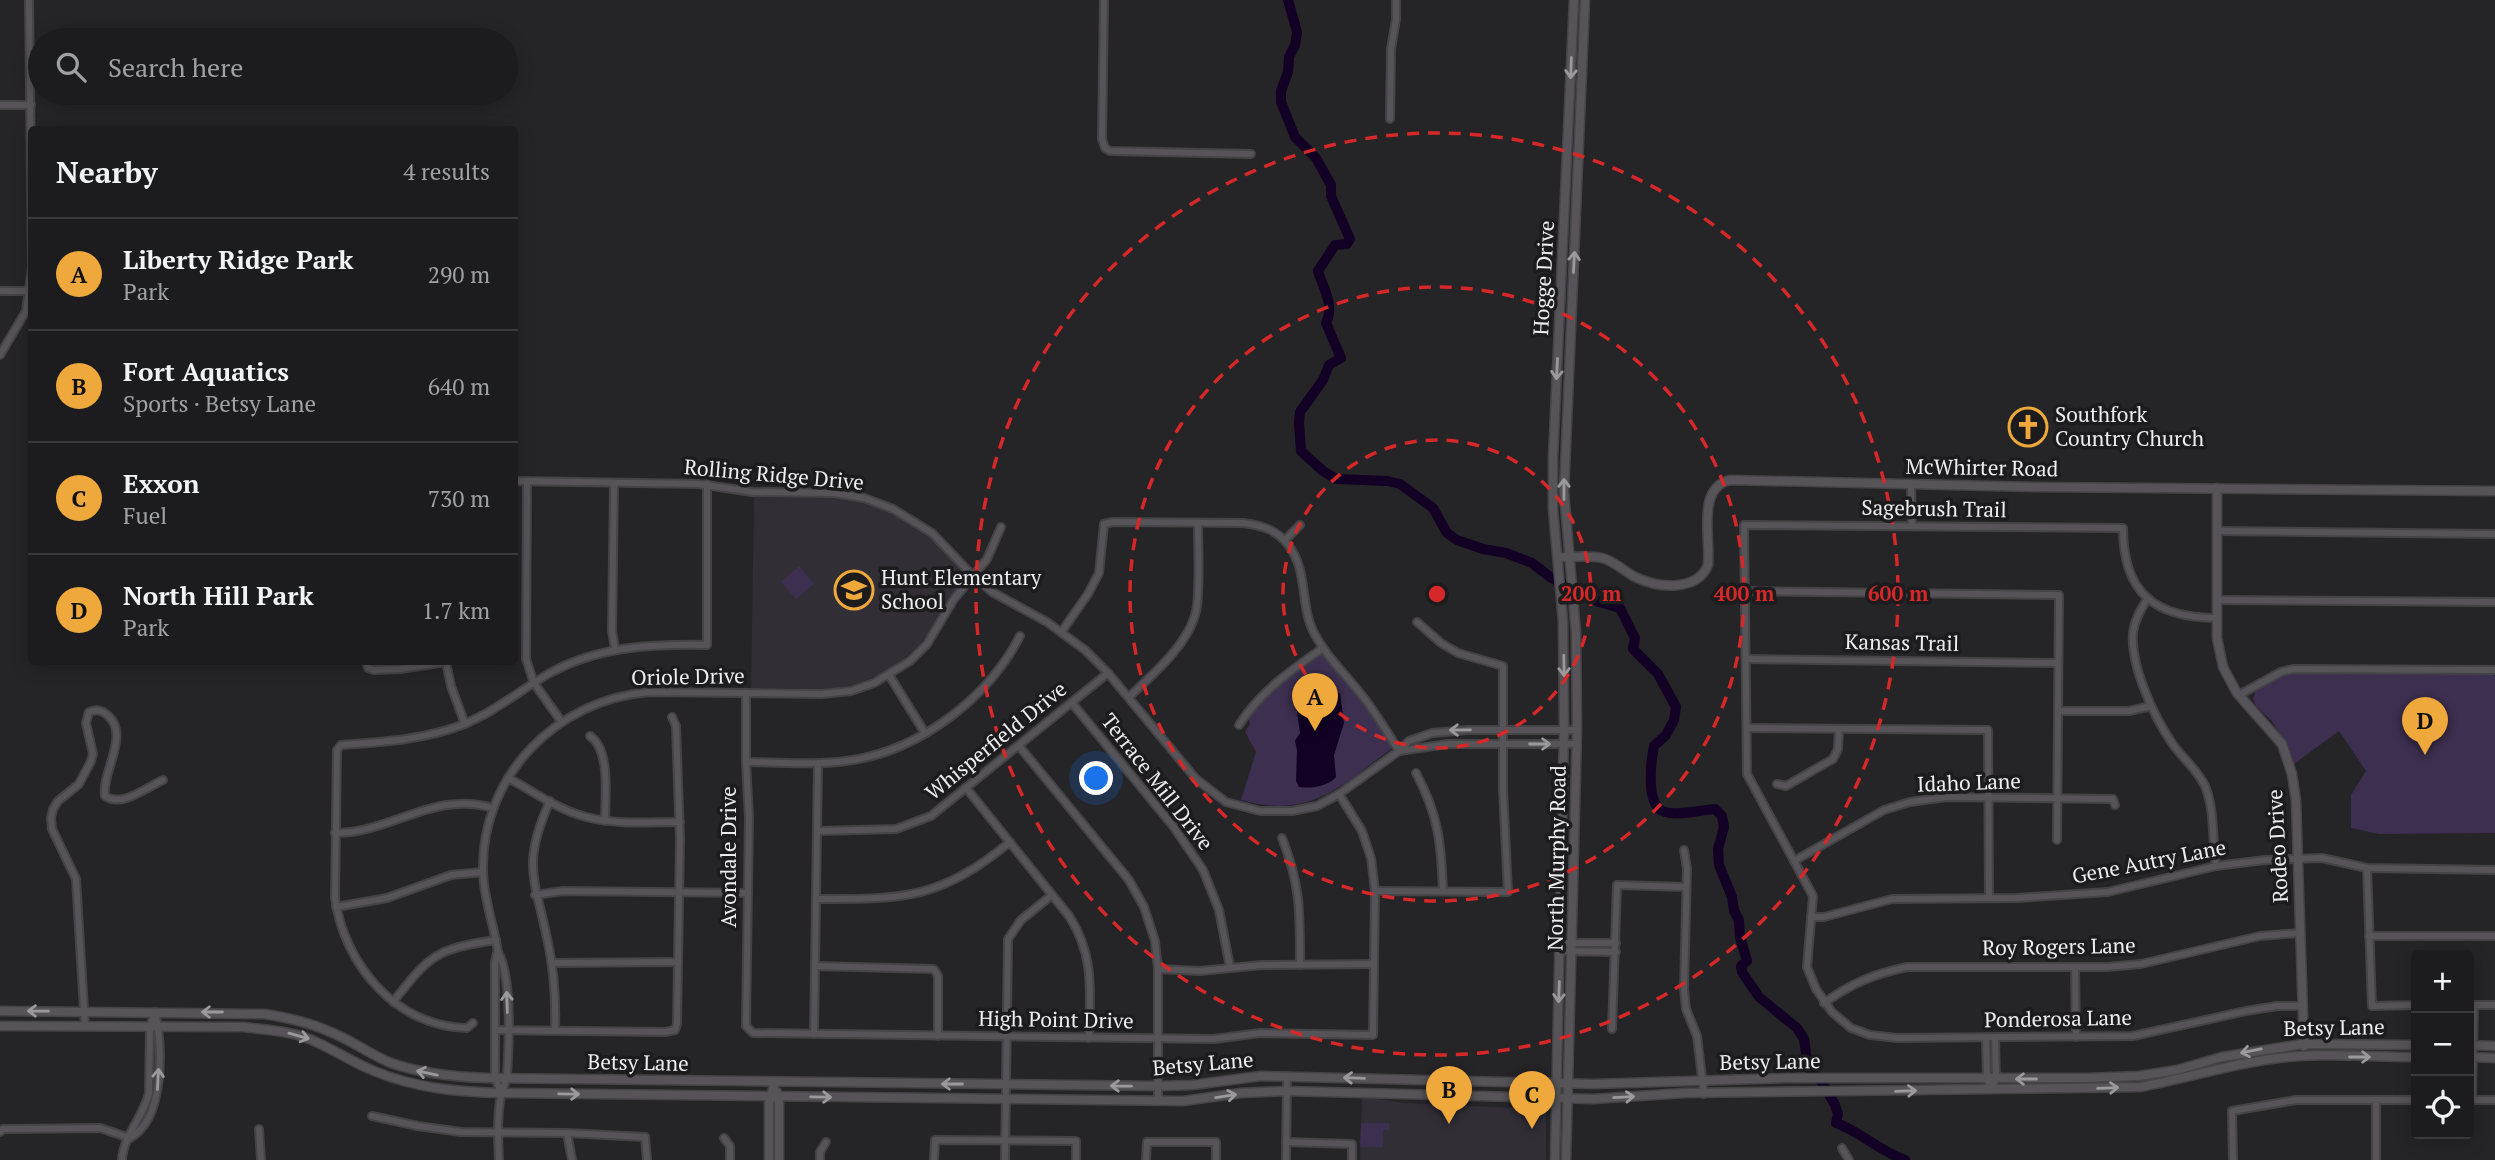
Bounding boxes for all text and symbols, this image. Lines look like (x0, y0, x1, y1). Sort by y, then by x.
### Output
search box (28, 28, 518, 105)
icon: search (52, 48, 90, 86)
text: Search here (108, 50, 243, 84)
one-way arrow (1565, 56, 1578, 79)
text: Nearby (56, 152, 158, 192)
text: 4 results (403, 156, 490, 187)
street label: Hogge Drive (1526, 220, 1560, 336)
text: Liberty Ridge Park (123, 242, 354, 276)
one-way arrow (1568, 251, 1581, 274)
text: A (71, 259, 87, 290)
text: 290 m (428, 259, 490, 290)
text: Park (123, 276, 169, 307)
text: Fort Aquatics (123, 354, 289, 388)
one-way arrow (1550, 357, 1563, 380)
text: B (72, 371, 86, 402)
text: 640 m (428, 371, 490, 402)
text: Sports · Betsy Lane (123, 388, 316, 419)
place label: Southfork Country Church (2055, 400, 2204, 452)
church icon: Southfork Country Church (2007, 406, 2049, 448)
street label: Rolling Ridge Drive (683, 452, 865, 496)
street label: McWhirter Road (1905, 452, 2059, 482)
text: Exxon (123, 466, 199, 500)
one-way arrow (1558, 478, 1571, 501)
text: C (72, 483, 87, 514)
text: 730 m (428, 483, 490, 514)
street label: Sagebrush Trail (1861, 493, 2007, 523)
text: Fuel (123, 500, 167, 531)
place label: Hunt Elementary School (881, 563, 1042, 615)
school or university icon: Hunt Elementary School (833, 569, 875, 611)
text: North Hill Park (123, 578, 314, 612)
text: 200 m (1561, 579, 1622, 607)
text: 400 m (1714, 579, 1775, 607)
text: 600 m (1868, 579, 1929, 607)
centre of rings (1425, 582, 1449, 606)
text: D (71, 595, 87, 626)
text: 1.7 km (422, 595, 490, 626)
text: Park (123, 612, 169, 643)
street label: Kansas Trail (1845, 627, 1959, 657)
one-way arrow (1557, 654, 1570, 677)
street label: Oriole Drive (631, 661, 745, 691)
pin: A (1292, 673, 1338, 731)
street label: Whisperfield Drive (919, 675, 1072, 806)
pin: D (2402, 697, 2448, 755)
street label: Terrace Mill Drive (1096, 707, 1220, 856)
one-way arrow (1448, 724, 1471, 737)
one-way arrow (1529, 737, 1552, 751)
your location (1079, 761, 1113, 795)
street label: North Murphy Road (1540, 765, 1572, 951)
street label: Idaho Lane (1917, 766, 2021, 798)
street label: Avondale Drive (714, 786, 742, 928)
street label: Rodeo Drive (2260, 789, 2294, 904)
street label: Gene Autry Lane (2069, 832, 2228, 890)
street label: Roy Rogers Lane (1982, 931, 2136, 961)
map controls (2411, 950, 2474, 1139)
button: + (2411, 950, 2474, 1013)
one-way arrow (1553, 980, 1566, 1003)
one-way arrow (501, 991, 514, 1014)
street label: Ponderosa Lane (1984, 1003, 2132, 1033)
one-way arrow (26, 1004, 49, 1017)
street label: High Point Drive (978, 1004, 1134, 1034)
one-way arrow (200, 1005, 223, 1019)
street label: Betsy Lane (2283, 1012, 2385, 1042)
button: − (2411, 1013, 2474, 1076)
one-way arrow (287, 1030, 310, 1043)
street label: Betsy Lane (1151, 1045, 1255, 1081)
one-way arrow (2240, 1045, 2263, 1059)
street label: Betsy Lane (1719, 1046, 1821, 1076)
street label: Betsy Lane (587, 1047, 689, 1077)
one-way arrow (2348, 1050, 2371, 1063)
one-way arrow (416, 1065, 439, 1079)
pin: B (1426, 1066, 1472, 1124)
one-way arrow (152, 1068, 165, 1091)
pin: C (1509, 1071, 1555, 1129)
one-way arrow (1343, 1072, 1366, 1085)
one-way arrow (2015, 1072, 2038, 1085)
button: locate (2411, 1076, 2474, 1139)
one-way arrow (940, 1077, 963, 1091)
one-way arrow (1110, 1079, 1133, 1093)
one-way arrow (2097, 1081, 2120, 1094)
one-way arrow (1895, 1085, 1918, 1098)
one-way arrow (557, 1087, 580, 1101)
one-way arrow (1214, 1089, 1237, 1102)
one-way arrow (809, 1090, 832, 1104)
one-way arrow (1612, 1090, 1635, 1103)

